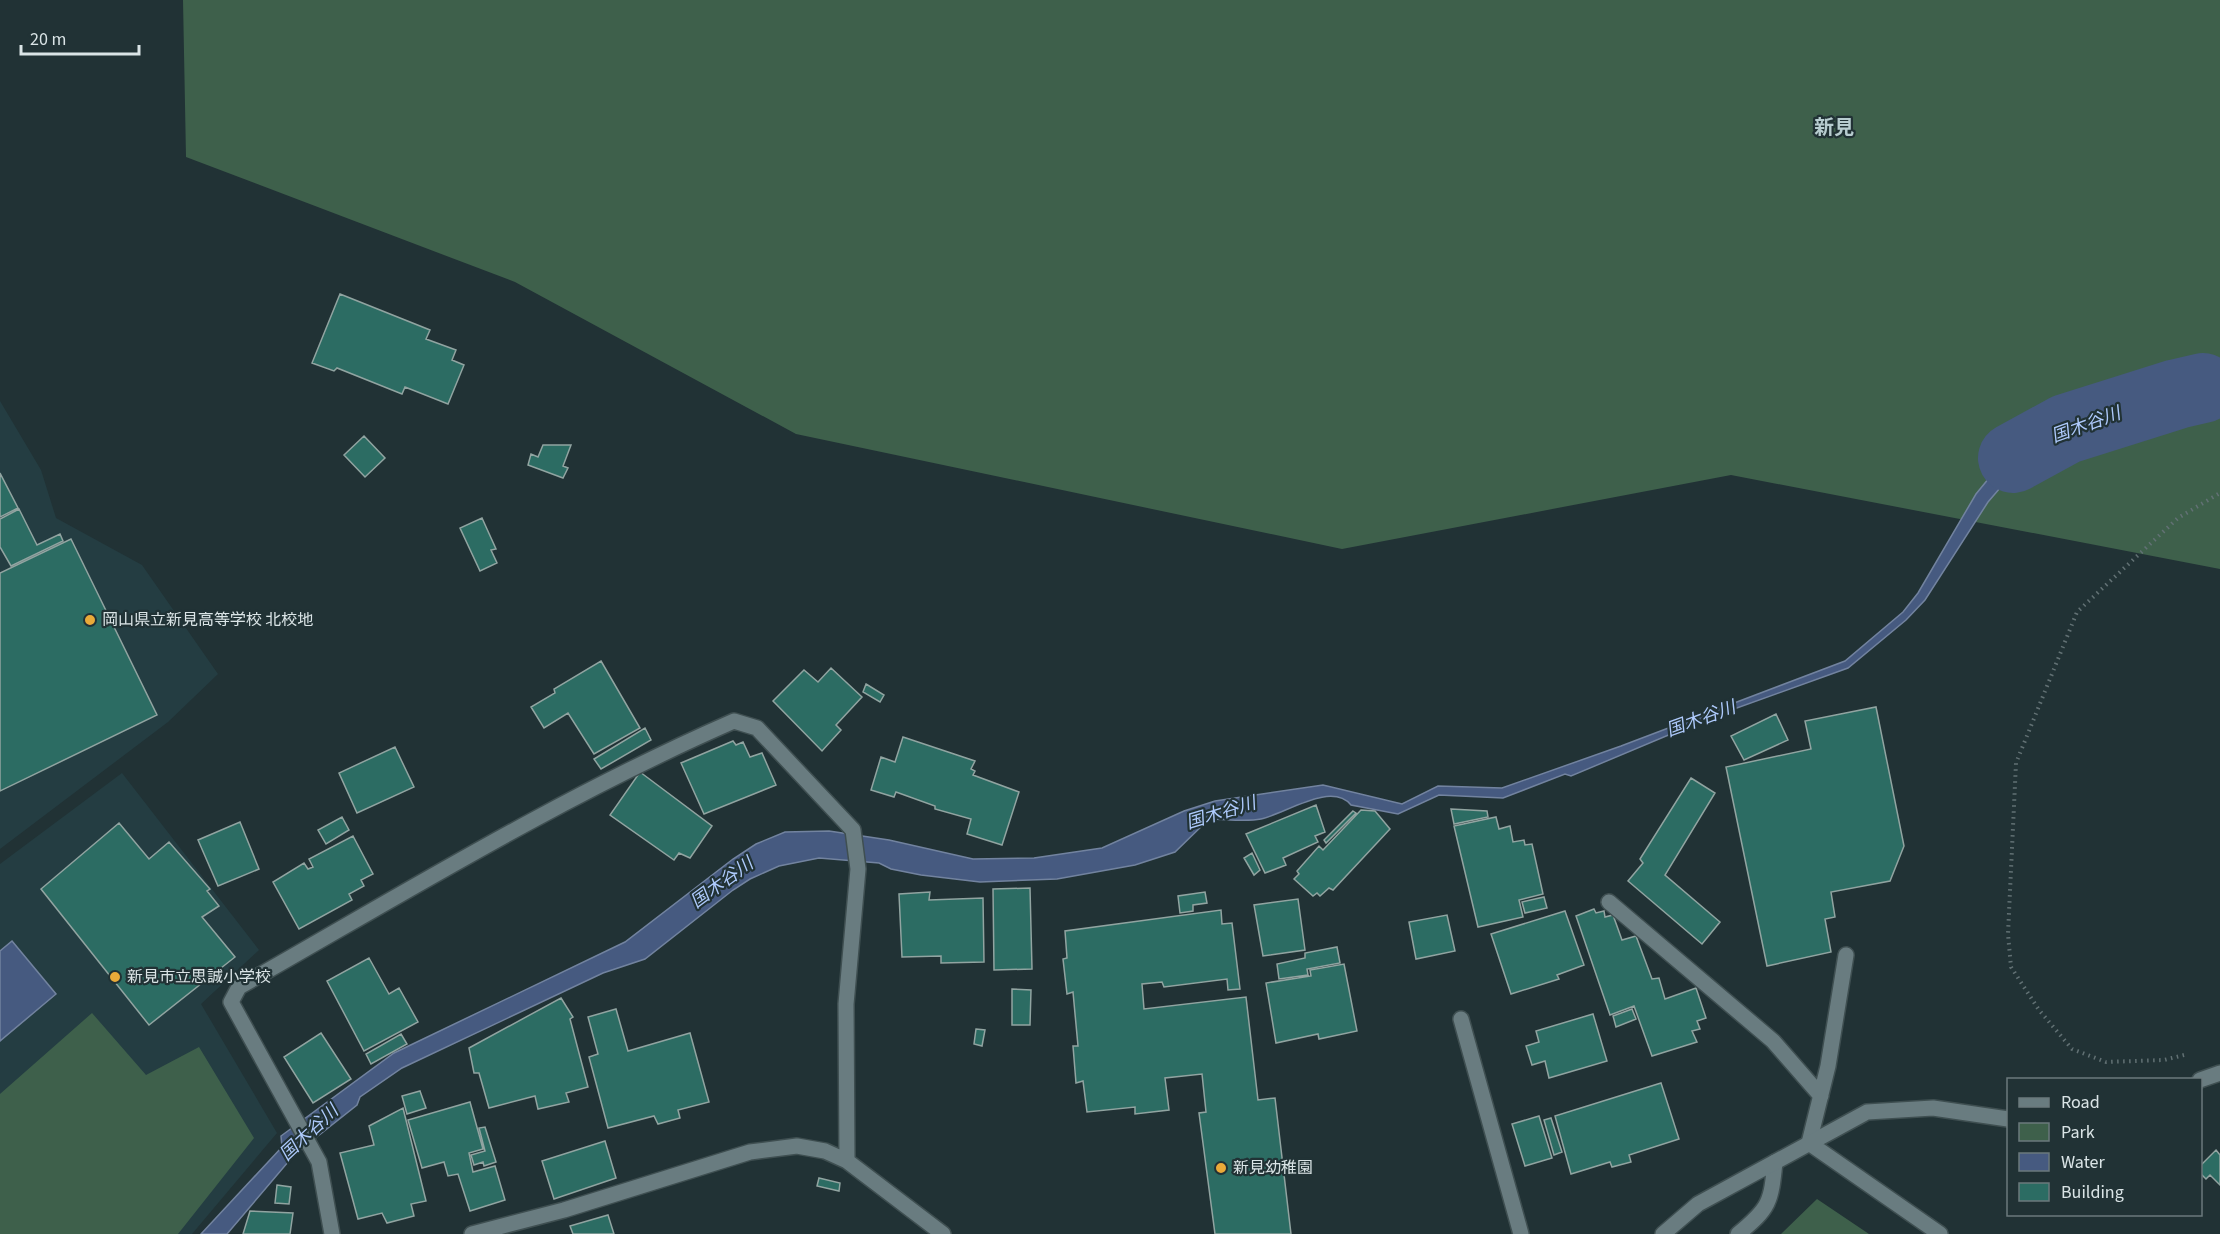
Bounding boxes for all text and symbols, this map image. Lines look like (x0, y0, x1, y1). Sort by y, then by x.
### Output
scale bar (21, 18, 140, 56)
text: 20 m (30, 27, 66, 52)
district label: 新見 (1814, 114, 1854, 142)
water label: 国木谷川 (2048, 400, 2126, 449)
place label: 岡山県立新見高等学校 北校地 (102, 609, 313, 631)
marker: 岡山県立新見高等学校 北校地 (83, 613, 97, 627)
water label: 国木谷川 (1663, 694, 1741, 743)
water label: 国木谷川 (1183, 790, 1261, 835)
water label: 国木谷川 (686, 851, 760, 914)
place label: 新見市立思誠小学校 (127, 966, 271, 988)
marker: 新見市立思誠小学校 (108, 970, 122, 984)
legend (2007, 1078, 2202, 1216)
text: Road (2061, 1090, 2100, 1115)
water label: 国木谷川 (274, 1098, 345, 1167)
text: Park (2061, 1120, 2095, 1145)
text: Water (2061, 1150, 2105, 1175)
place label: 新見幼稚園 (1233, 1157, 1313, 1179)
marker: 新見幼稚園 (1214, 1161, 1228, 1175)
text: Building (2061, 1180, 2124, 1205)

